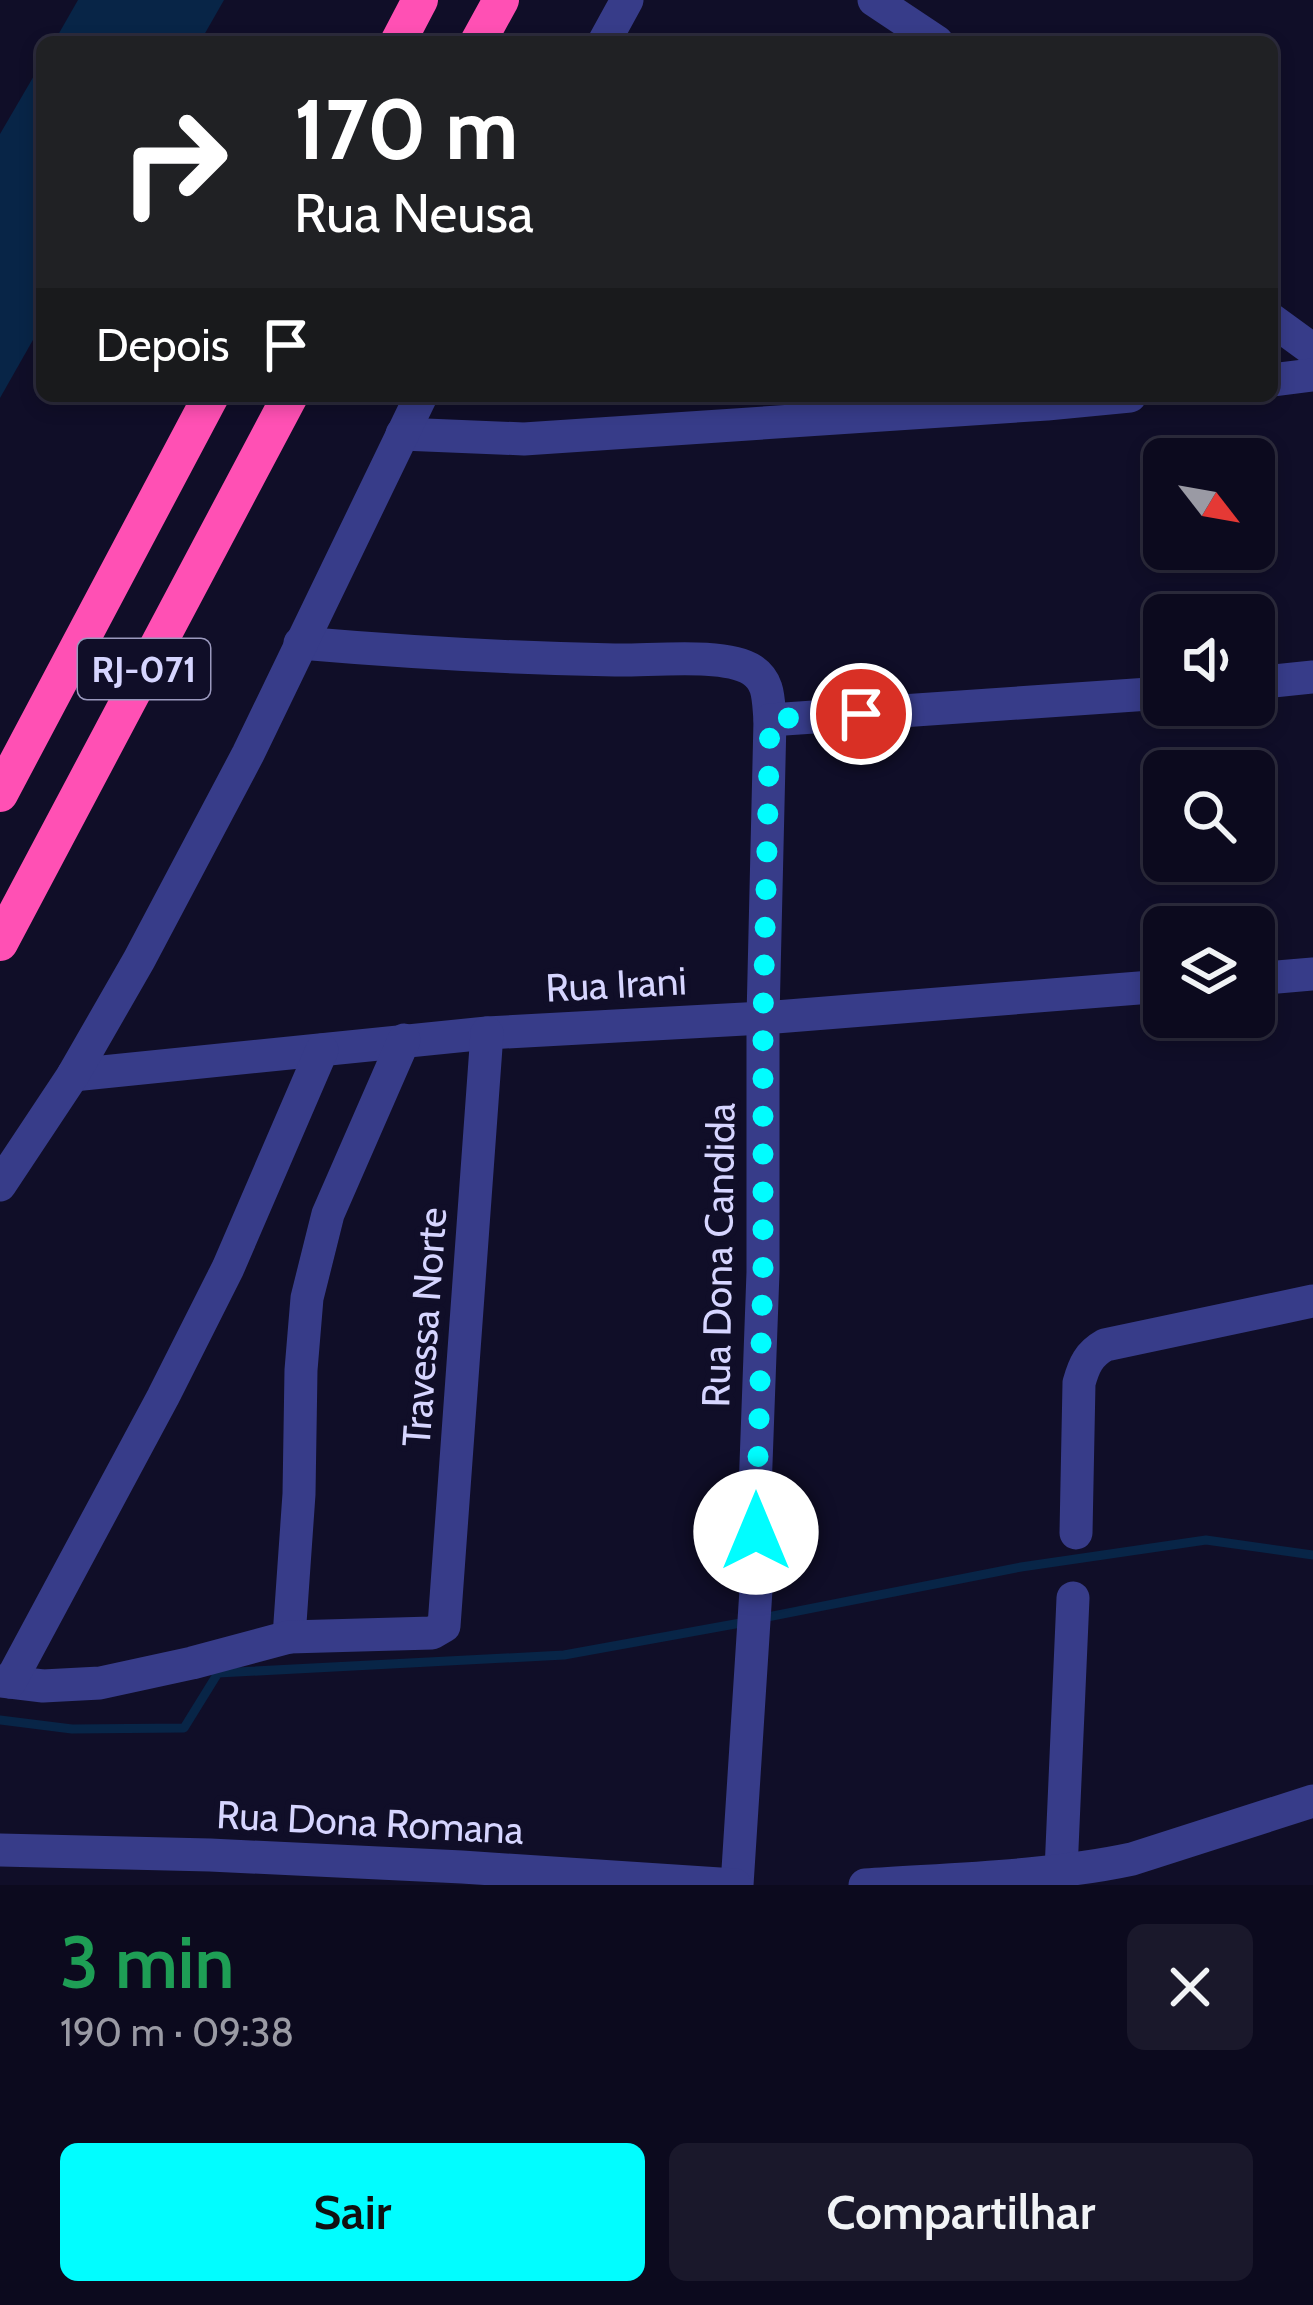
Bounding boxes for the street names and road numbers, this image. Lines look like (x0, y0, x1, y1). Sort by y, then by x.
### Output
road number: RJ-071 (78, 639, 210, 699)
street label: Rua Irani (544, 956, 688, 1012)
street label: Rua Dona Candida (691, 1102, 745, 1408)
street label: Travessa Norte (392, 1206, 456, 1448)
street label: Rua Dona Romana (215, 1790, 525, 1854)

